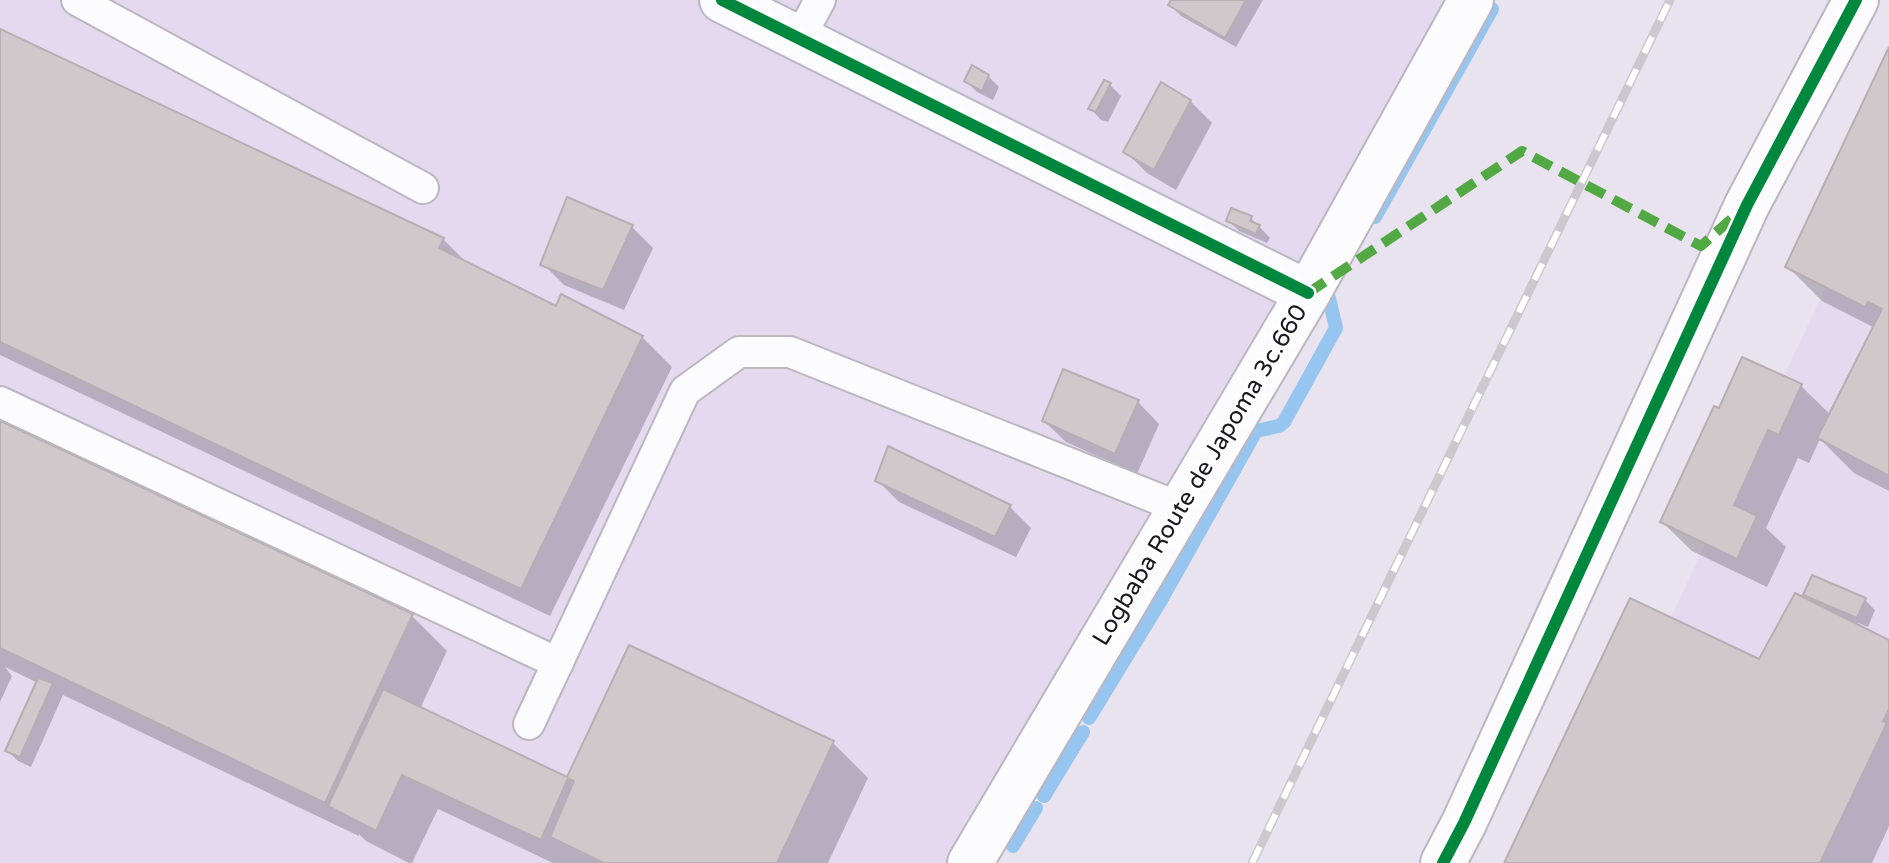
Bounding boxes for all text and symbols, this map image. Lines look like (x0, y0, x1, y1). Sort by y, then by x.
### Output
street label: Logbaba Route de Japoma 3c.660 (1086, 299, 1314, 651)

